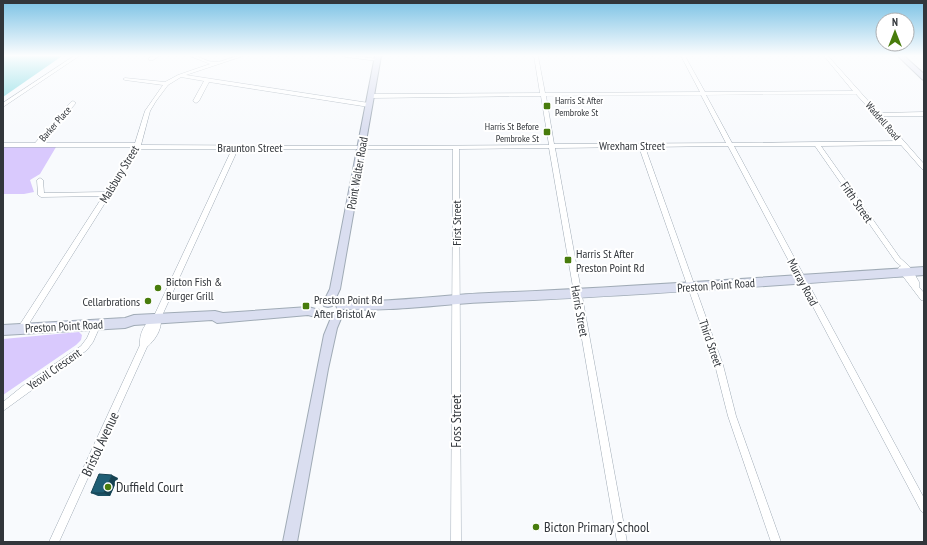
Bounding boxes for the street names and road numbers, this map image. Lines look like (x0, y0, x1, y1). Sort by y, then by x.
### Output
street label: Waddell Road (863, 99, 903, 143)
street label: Barker Place (36, 104, 74, 144)
street label: Point Walter Road (343, 136, 371, 210)
street label: Wrexham Street (599, 138, 666, 153)
street label: Braunton Street (217, 140, 283, 155)
street label: Malsbury Street (96, 142, 142, 206)
street label: Fifth Street (838, 179, 877, 226)
street label: First Street (449, 200, 464, 246)
street label: Murray Road (784, 256, 822, 308)
street label: Preston Point Road (677, 275, 755, 295)
street label: Harris Street (568, 284, 592, 339)
street label: Preston Point Road (25, 316, 103, 336)
street label: Third Street (696, 317, 726, 369)
street label: Yeovil Crescent (24, 345, 84, 393)
street label: Foss Street (447, 394, 465, 448)
street label: Bristol Avenue (77, 409, 123, 479)

